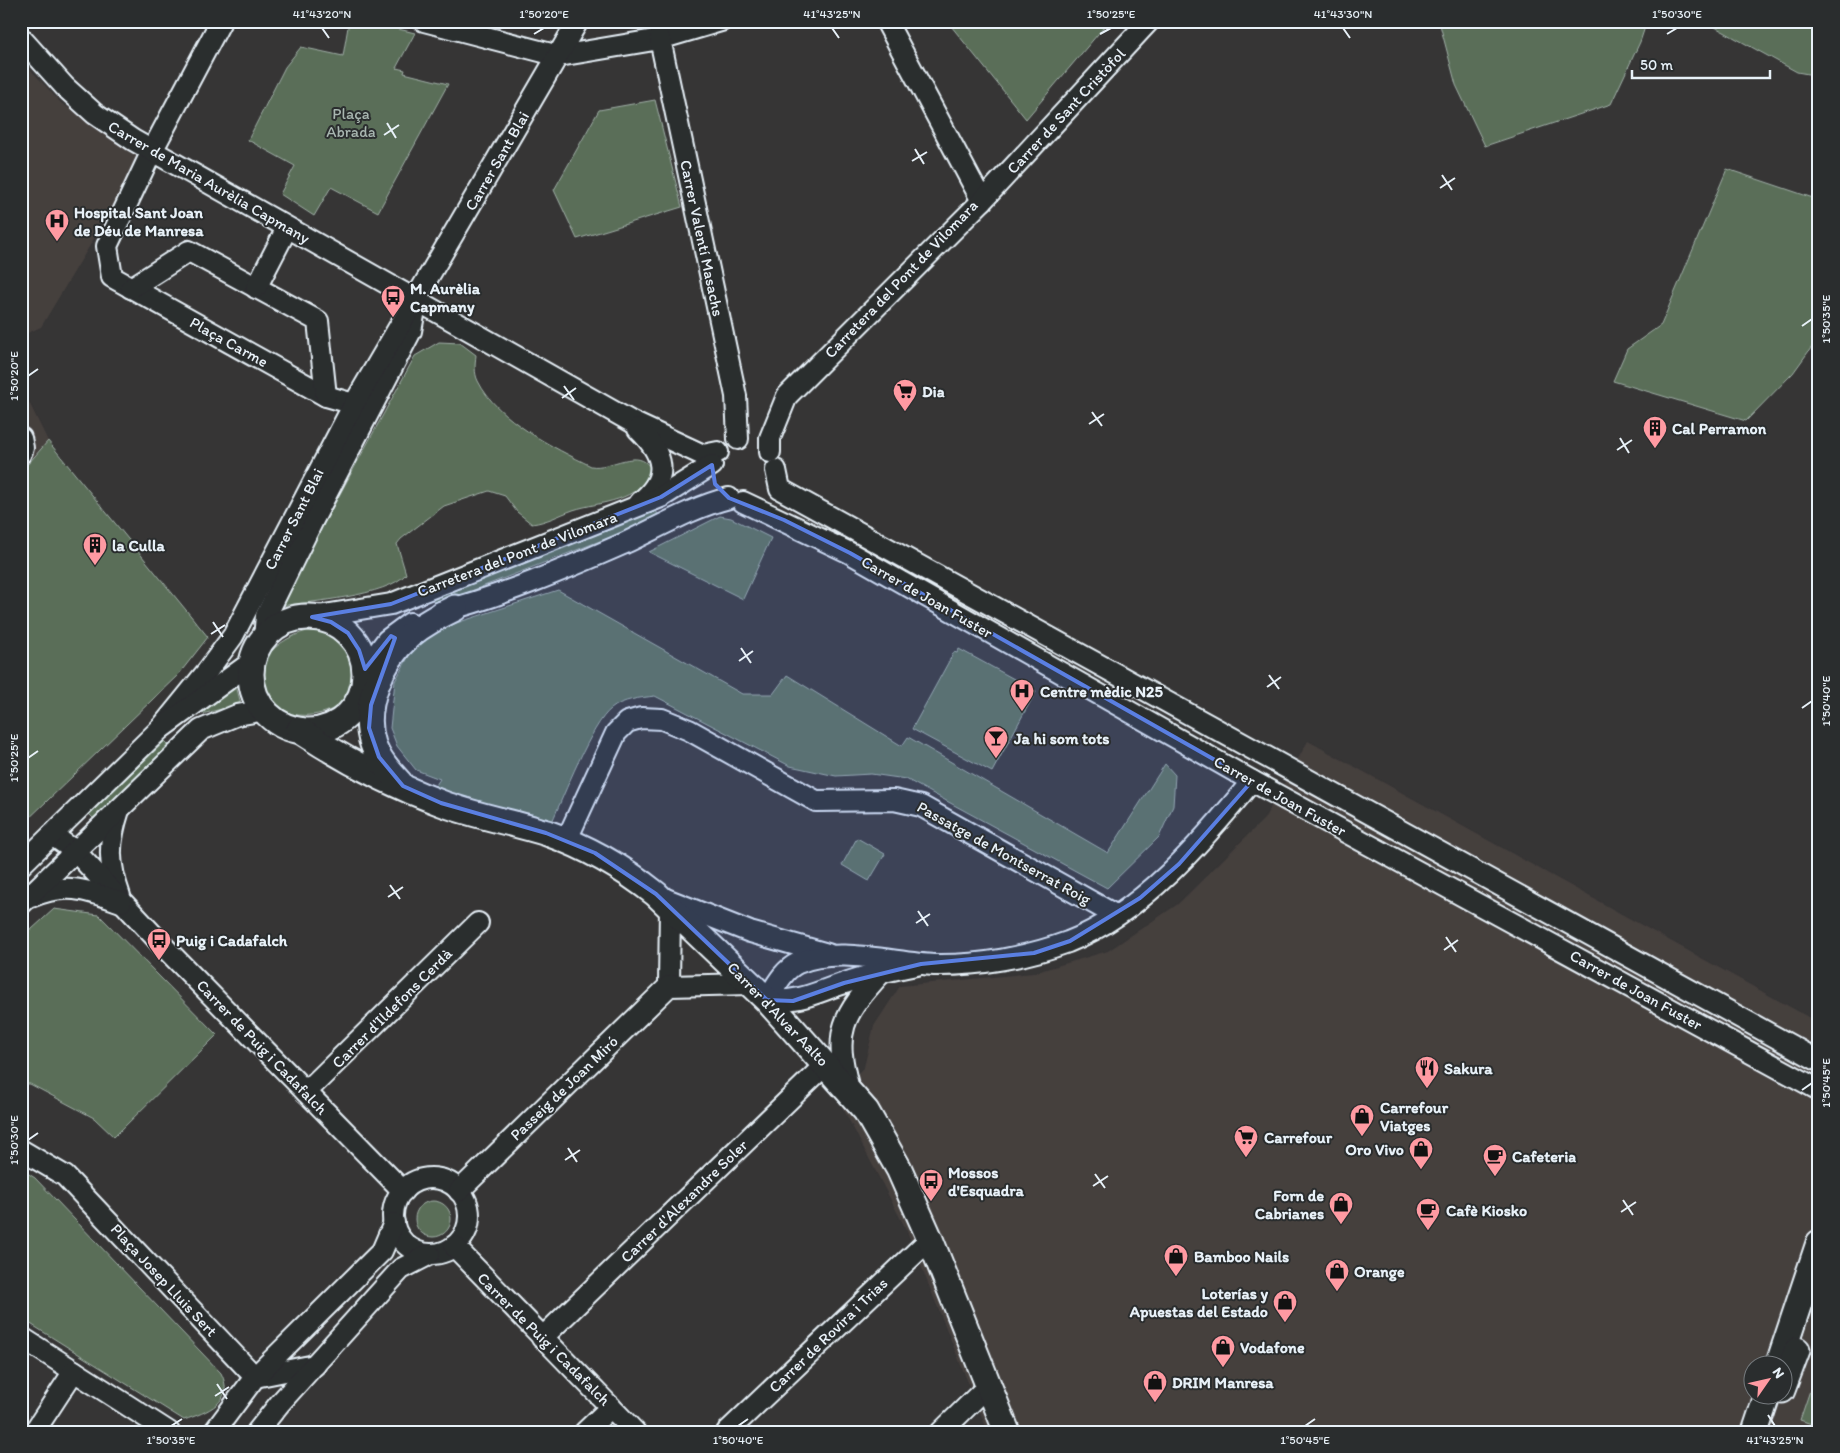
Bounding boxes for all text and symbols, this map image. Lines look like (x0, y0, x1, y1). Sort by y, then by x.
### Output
text: 41°43'20"N (293, 7, 351, 21)
text: 1°50'20"E (519, 7, 569, 21)
text: 41°43'25"N (803, 7, 861, 21)
text: 1°50'25"E (1087, 7, 1136, 21)
text: 41°43'30"N (1314, 7, 1372, 21)
text: 1°50'30"E (1652, 7, 1702, 21)
street label: Carrer de Sant Cristòfol (1003, 44, 1129, 178)
scale bar (1632, 48, 1770, 80)
text: 50 m (1640, 56, 1673, 74)
park label: Plaça Abrada (326, 104, 376, 141)
street label: Carrer Sant Blai (461, 108, 533, 214)
street label: Carrer de Maria Aurèlia Capmany (105, 116, 314, 248)
street label: Carrer Valentí Masachs (676, 158, 728, 318)
street label: Carretera del Pont de Vilomara (820, 196, 982, 362)
place label: Hospital Sant Joan de Déu de Manresa (74, 203, 204, 240)
hospital icon: Hospital Sant Joan de Déu de Manresa (44, 208, 70, 242)
place label: M. Aurèlia Capmany (410, 279, 481, 317)
bus stop icon: M. Aurèlia Capmany (380, 284, 406, 318)
text: 1°50'35"E (1819, 294, 1833, 343)
street label: Plaça Carme (187, 313, 271, 371)
text: 1°50'20"E (7, 351, 21, 401)
supermarket icon: Dia (892, 378, 918, 412)
place label: Dia (922, 382, 945, 401)
building icon: Cal Perramon (1642, 415, 1668, 449)
place label: Cal Perramon (1672, 419, 1767, 438)
street label: Carrer Sant Blai (260, 465, 328, 573)
street label: Carretera del Pont de Vilomara (414, 507, 620, 601)
building icon: la Culla (82, 532, 108, 566)
place label: la Culla (112, 536, 166, 555)
street label: Carrer de Joan Fuster (858, 552, 996, 642)
text: 1°50'40"E (1819, 675, 1833, 726)
hospital icon: Centre mèdic N25 (1009, 678, 1035, 712)
place label: Centre mèdic N25 (1040, 682, 1164, 701)
bar icon: Ja hi som tots (983, 725, 1009, 759)
place label: Ja hi som tots (1013, 729, 1109, 748)
text: 1°50'25"E (7, 733, 21, 782)
street label: Carrer de Joan Fuster (1210, 752, 1350, 840)
street label: Passatge de Montserrat Roig (914, 797, 1095, 909)
bus stop icon: Puig i Cadafalch (146, 927, 172, 961)
place label: Puig i Cadafalch (176, 931, 288, 951)
street label: Carrer d'Ildefons Cerdà (328, 944, 456, 1072)
street label: Carrer de Joan Fuster (1566, 946, 1706, 1034)
street label: Carrer d'Alvar Aalto (723, 958, 833, 1070)
street label: Carrer de Puig i Cadafalch (193, 976, 332, 1119)
street label: Passeig de Joan Miró (506, 1032, 622, 1144)
restaurant icon: Sakura (1414, 1055, 1440, 1089)
text: 1°50'45"E (1819, 1058, 1833, 1108)
place label: Sakura (1444, 1059, 1493, 1078)
place label: Carrefour Viatges (1380, 1098, 1449, 1136)
shop icon: Carrefour Viatges (1349, 1103, 1375, 1137)
text: 1°50'30"E (7, 1115, 21, 1165)
supermarket icon: Carrefour (1233, 1124, 1259, 1158)
place label: Carrefour (1264, 1128, 1333, 1147)
street label: Carrer d'Alexandre Soler (617, 1135, 751, 1267)
shop icon: Oro Vivo (1408, 1136, 1434, 1170)
place label: Oro Vivo (1345, 1140, 1404, 1159)
cafe icon: Cafeteria (1482, 1143, 1508, 1177)
place label: Cafeteria (1512, 1147, 1576, 1166)
place label: Mossos d'Esquadra (948, 1163, 1025, 1201)
bus stop icon: Mossos d'Esquadra (918, 1168, 944, 1202)
place label: Forn de Cabrianes (1255, 1186, 1324, 1223)
shop icon: Forn de Cabrianes (1328, 1191, 1354, 1225)
cafe icon: Cafè Kiosko (1415, 1197, 1441, 1231)
place label: Cafè Kiosko (1446, 1201, 1527, 1220)
street label: Plaça Josep Lluis Sert (107, 1220, 221, 1340)
shop icon: Bamboo Nails (1163, 1243, 1189, 1277)
place label: Bamboo Nails (1194, 1247, 1289, 1266)
shop icon: Orange (1324, 1258, 1350, 1292)
place label: Orange (1354, 1262, 1405, 1282)
street label: Carrer de Puig i Cadafalch (474, 1269, 615, 1410)
street label: Carrer de Rovira i Trias (765, 1273, 891, 1397)
place label: Loterías y Apuestas del Estado (1129, 1284, 1268, 1322)
shop icon: Loterías y Apuestas del Estado (1272, 1289, 1298, 1323)
shop icon: Vodafone (1210, 1334, 1236, 1368)
place label: Vodafone (1240, 1338, 1305, 1357)
north arrow (1742, 1356, 1792, 1406)
text: N (1769, 1364, 1788, 1382)
shop icon: DRIM Manresa (1142, 1369, 1168, 1403)
place label: DRIM Manresa (1172, 1373, 1274, 1392)
text: 1°50'35"E (147, 1433, 196, 1447)
text: 1°50'40"E (713, 1433, 764, 1447)
text: 1°50'45"E (1280, 1433, 1330, 1447)
text: 41°43'25"N (1746, 1433, 1804, 1447)

